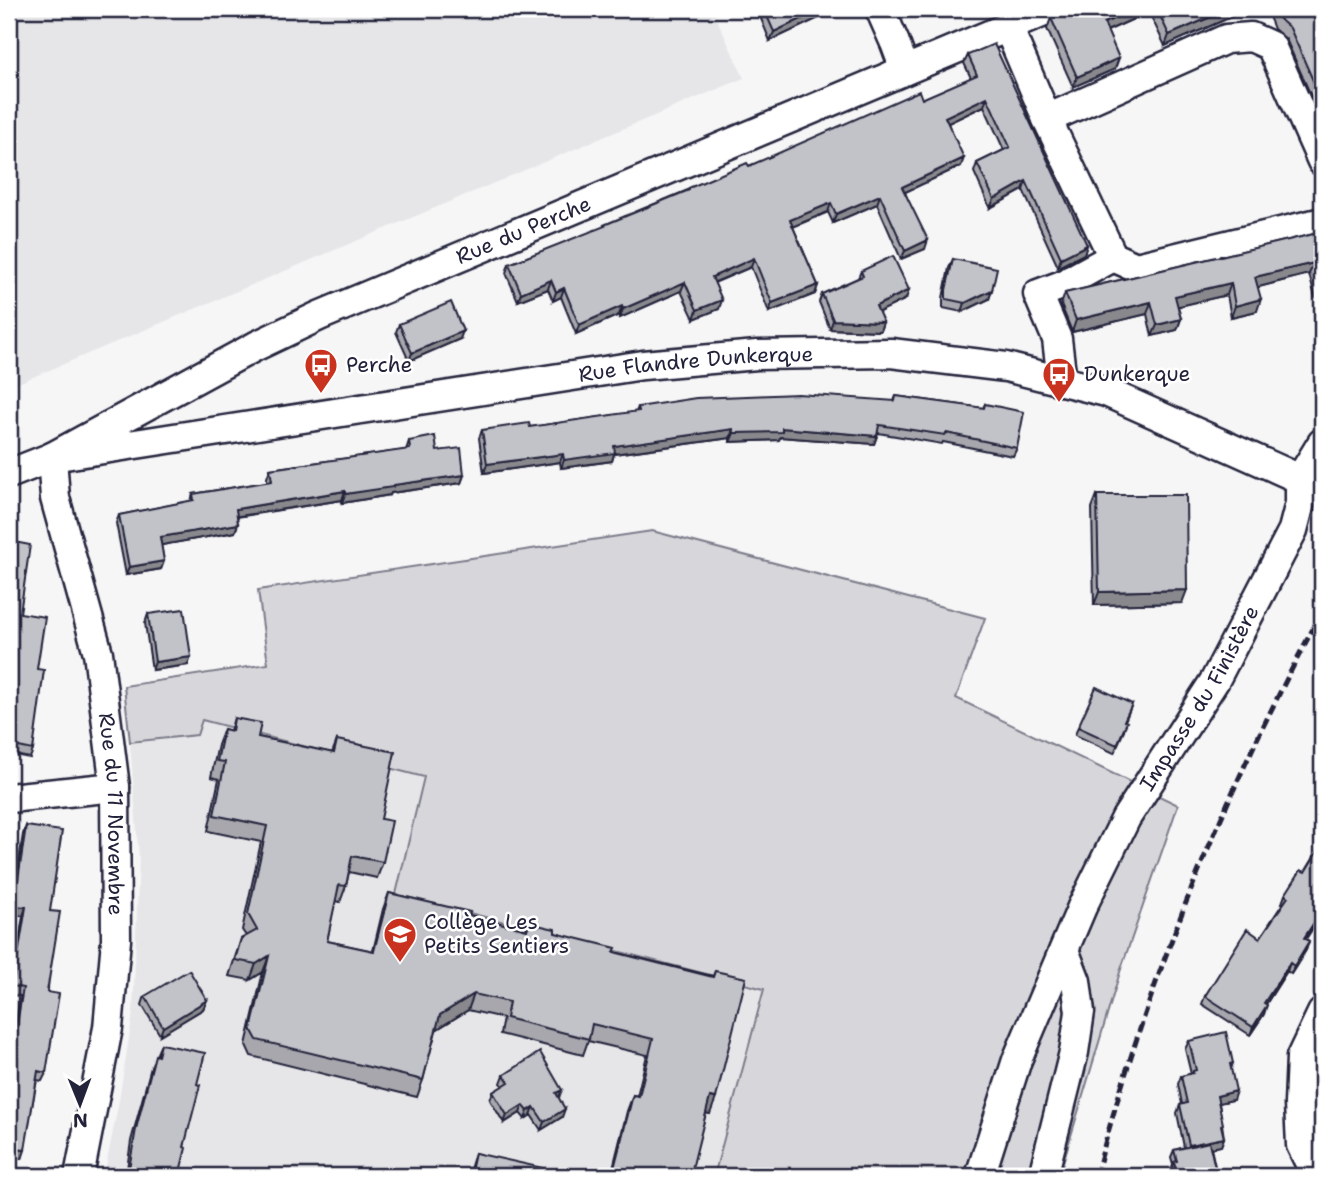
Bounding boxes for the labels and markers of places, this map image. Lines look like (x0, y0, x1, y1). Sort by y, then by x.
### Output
bus stop icon: Perche (302, 346, 340, 395)
place label: Perche (346, 351, 412, 379)
bus stop icon: Dunkerque (1040, 355, 1078, 404)
place label: Dunkerque (1084, 360, 1190, 388)
place label: Collège Les Petits Sentiers (424, 908, 569, 960)
school or university icon: Collège Les Petits Sentiers (381, 915, 419, 964)

